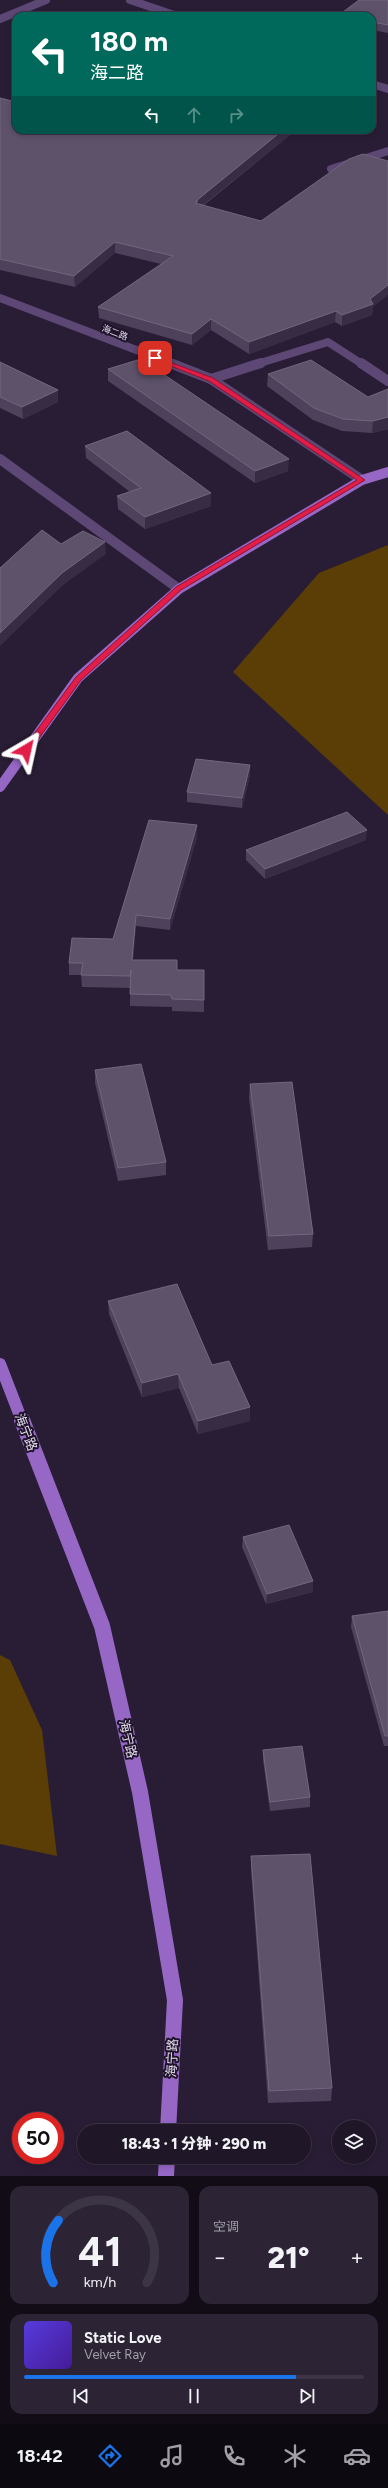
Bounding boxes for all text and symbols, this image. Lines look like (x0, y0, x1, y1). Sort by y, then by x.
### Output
text: 180 m (90, 24, 168, 58)
icon: left (24, 28, 76, 80)
text: 海二路 (90, 62, 144, 84)
icon: left (141, 104, 163, 126)
icon: ahead (183, 104, 205, 126)
icon: right (225, 104, 247, 126)
street label: 海二路 (100, 322, 130, 342)
pin (138, 341, 172, 375)
icon: arrive (144, 347, 166, 369)
position arrow (5, 729, 47, 771)
street label: 海宁路 (12, 1411, 40, 1453)
street label: 海宁路 (116, 1718, 140, 1760)
street label: 海宁路 (163, 2038, 181, 2078)
speed limit sign: 50 (12, 2112, 64, 2164)
map controls (332, 2120, 376, 2164)
button: layers (332, 2120, 376, 2164)
text: 18:43 · 1 分钟 · 290 m (122, 2135, 266, 2153)
text: 空调 (213, 2219, 239, 2234)
text: 41 (78, 2226, 121, 2276)
text: 21° (268, 2239, 309, 2276)
text: − (213, 2244, 227, 2271)
text: + (350, 2244, 364, 2271)
text: km/h (83, 2273, 116, 2291)
text: Static Love (84, 2329, 162, 2347)
text: Velvet Ray (84, 2347, 146, 2362)
icon: previous (70, 2385, 92, 2407)
icon: pause (183, 2385, 205, 2407)
icon: next (296, 2385, 318, 2407)
icon: directions (96, 2442, 124, 2470)
icon: music (158, 2442, 186, 2470)
icon: phone (220, 2442, 248, 2470)
icon: climate (281, 2442, 309, 2470)
icon: car (343, 2442, 371, 2470)
text: 18:42 (17, 2445, 63, 2467)

